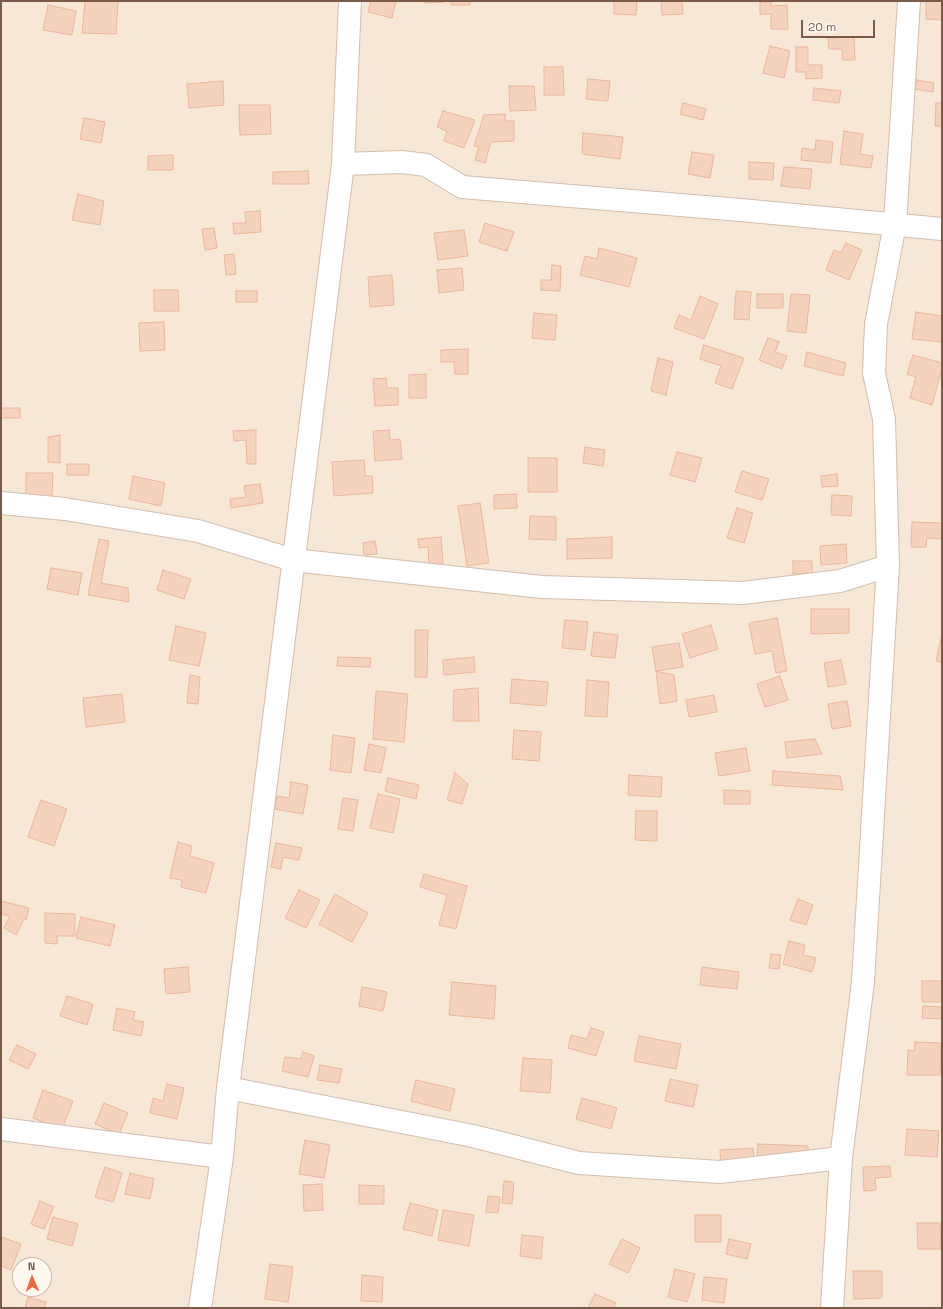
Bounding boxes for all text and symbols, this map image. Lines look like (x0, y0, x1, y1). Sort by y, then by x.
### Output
scale bar (803, 12, 877, 38)
text: 20 m (808, 19, 836, 35)
north arrow (12, 1257, 52, 1297)
text: N (28, 1259, 36, 1273)

